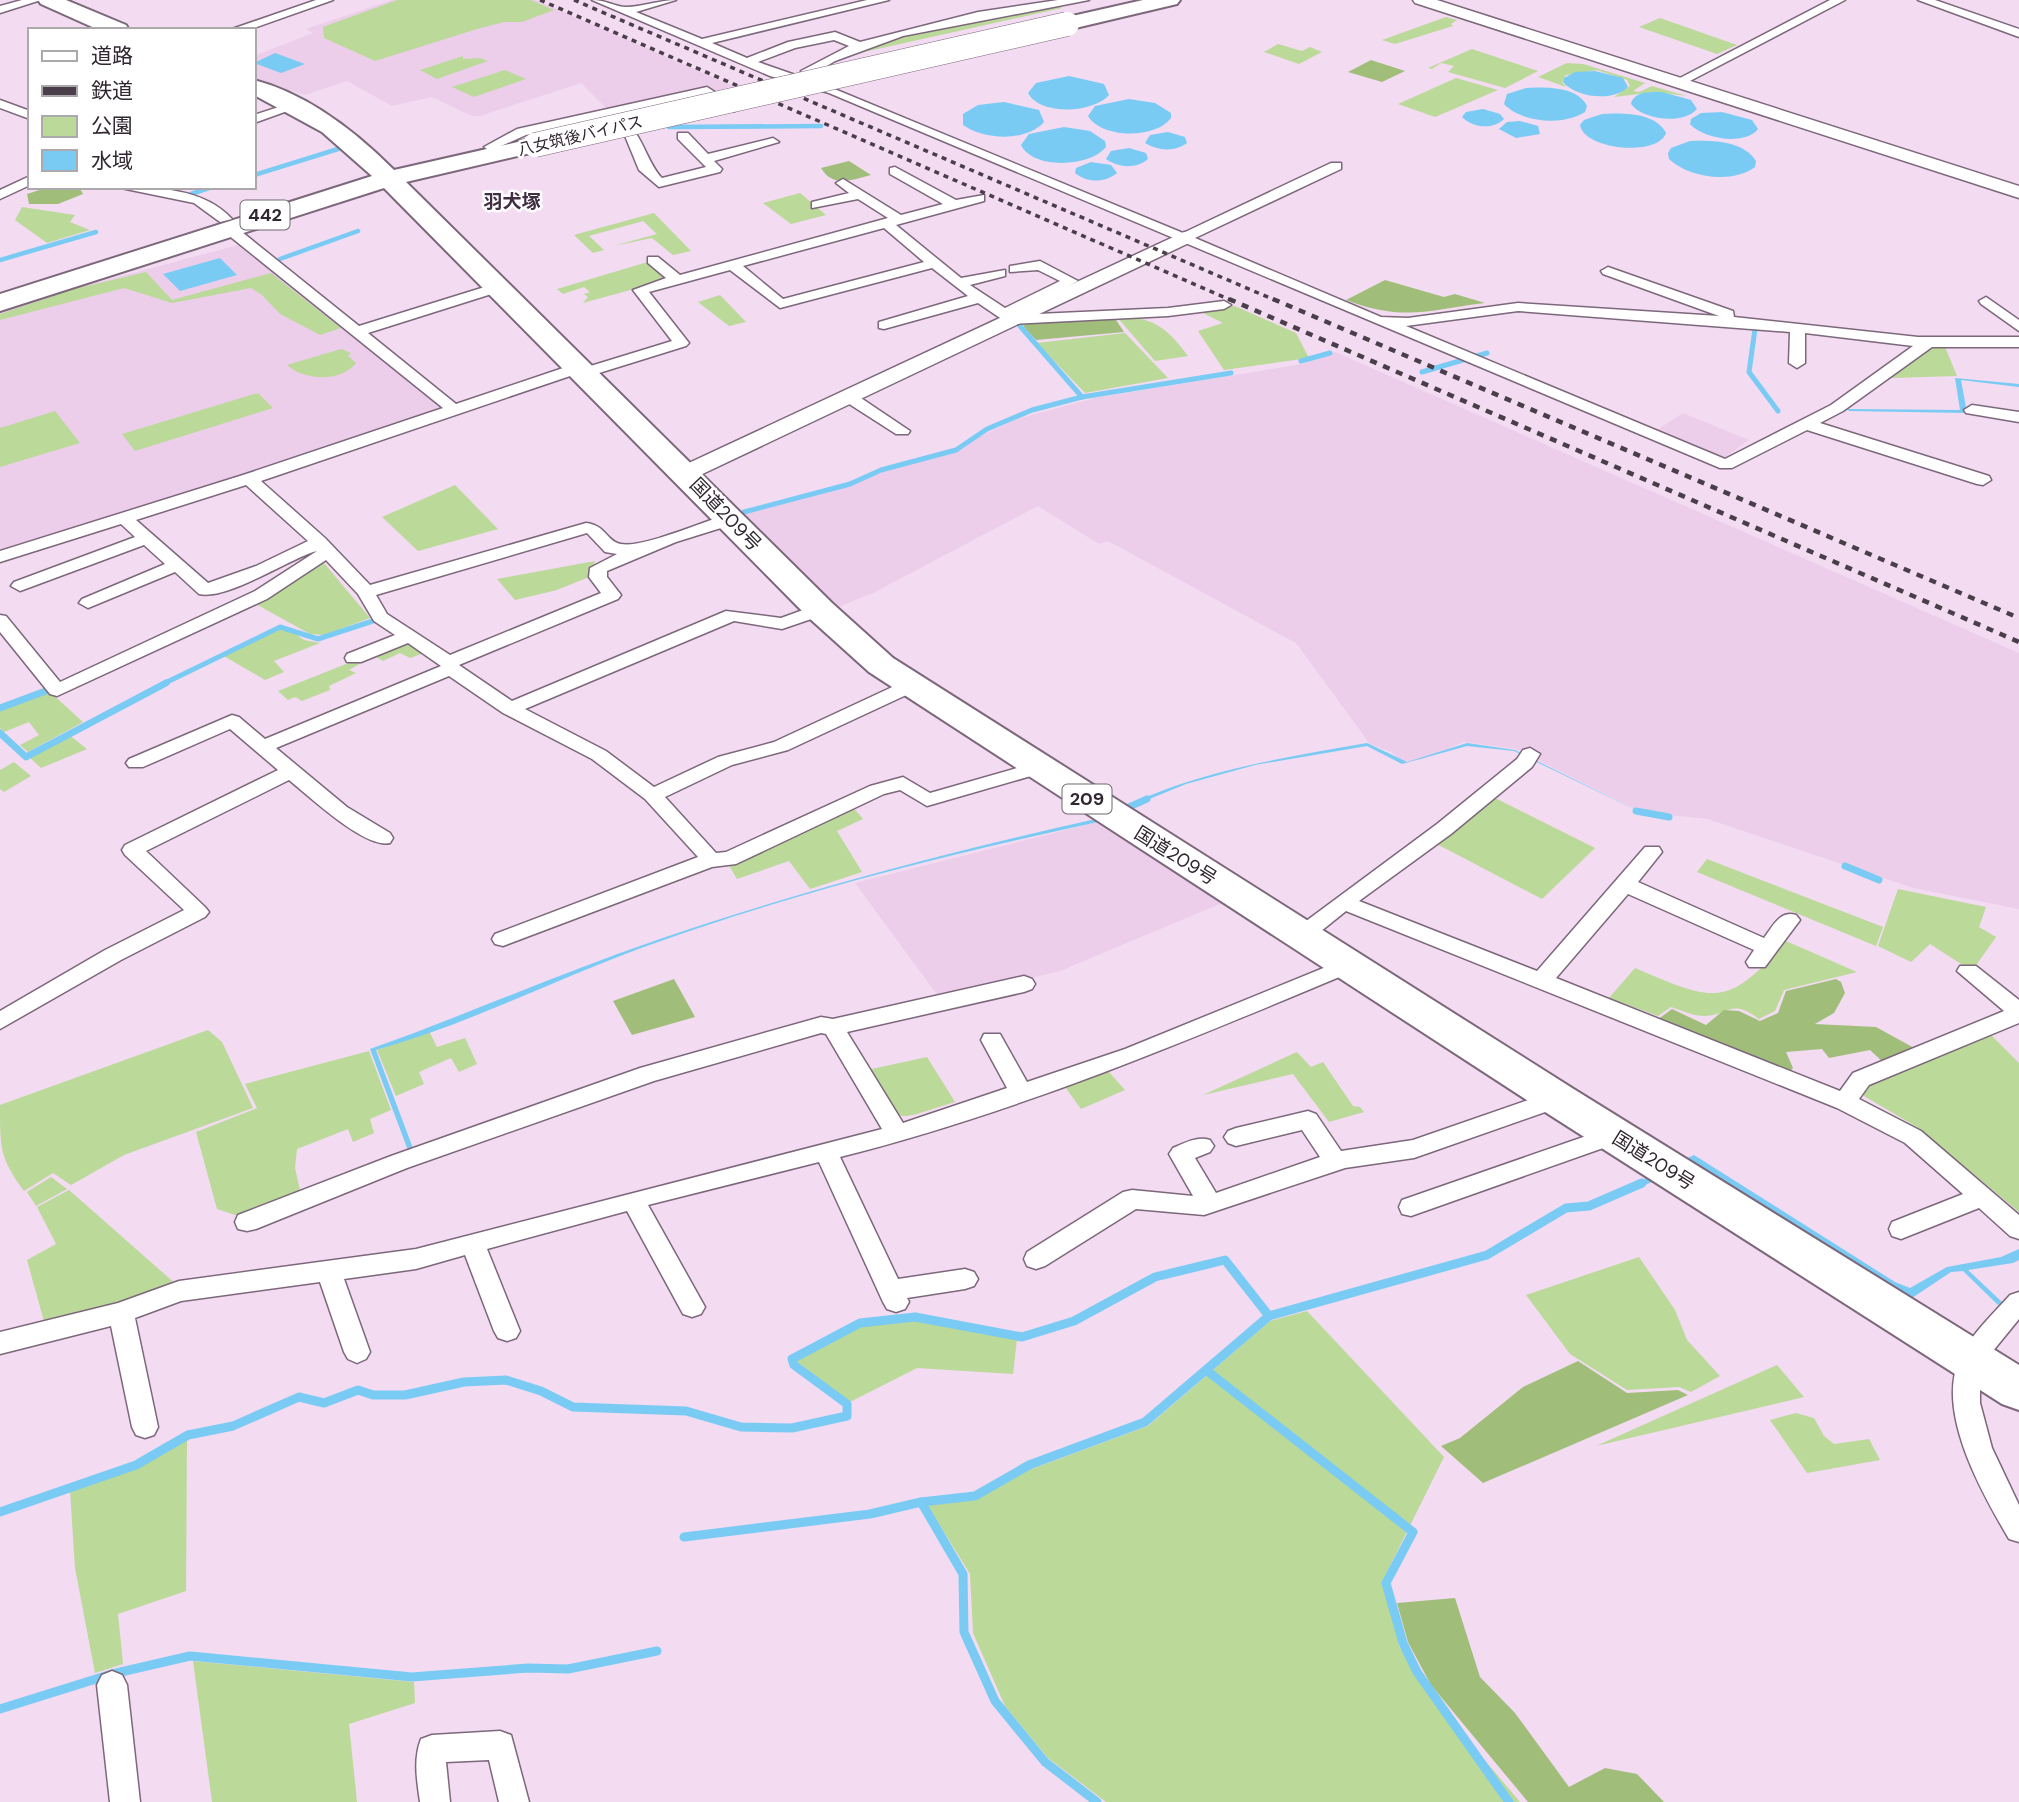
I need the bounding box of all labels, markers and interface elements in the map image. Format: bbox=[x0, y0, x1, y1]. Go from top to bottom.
legend bbox=[28, 28, 256, 189]
text: 道路 bbox=[91, 42, 133, 70]
text: 鉄道 bbox=[91, 77, 133, 105]
street label: 八女筑後バイパス bbox=[516, 111, 645, 160]
text: 公園 bbox=[91, 112, 133, 140]
text: 水域 bbox=[91, 147, 133, 175]
district label: 羽犬塚 bbox=[483, 189, 541, 214]
road number: 442 bbox=[240, 200, 290, 230]
street label: 国道209号 bbox=[684, 472, 767, 556]
road number: 209 bbox=[1062, 784, 1112, 814]
street label: 国道209号 bbox=[1130, 820, 1222, 891]
street label: 国道209号 bbox=[1608, 1125, 1700, 1196]

